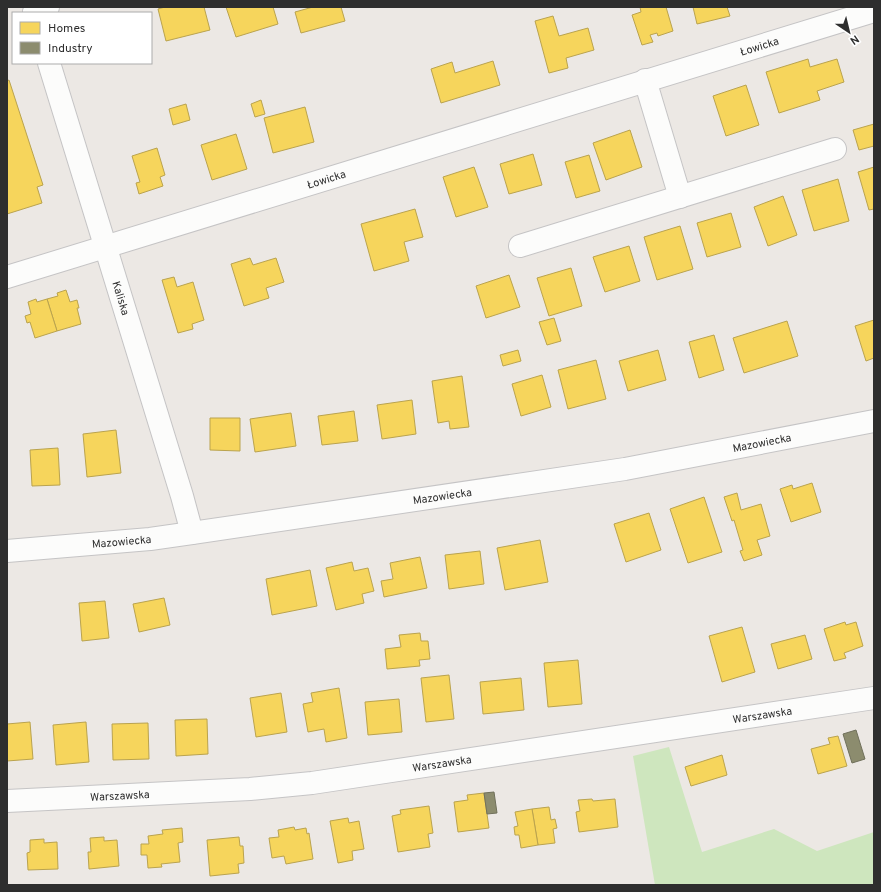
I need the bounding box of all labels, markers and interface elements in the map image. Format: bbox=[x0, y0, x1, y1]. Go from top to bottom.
legend bbox=[12, 12, 152, 64]
north arrow bbox=[829, 12, 869, 52]
text: Homes bbox=[48, 21, 85, 37]
text: N bbox=[847, 31, 861, 47]
street label: Łowicka bbox=[739, 35, 781, 60]
text: Industry bbox=[48, 41, 93, 57]
street label: Łowicka bbox=[306, 167, 348, 193]
street label: Kaliska bbox=[108, 280, 132, 317]
street label: Mazowiecka bbox=[732, 431, 793, 456]
street label: Mazowiecka bbox=[412, 486, 473, 508]
street label: Mazowiecka bbox=[91, 533, 152, 552]
street label: Warszawska bbox=[732, 704, 793, 727]
street label: Warszawska bbox=[412, 753, 473, 776]
street label: Warszawska bbox=[90, 788, 150, 805]

